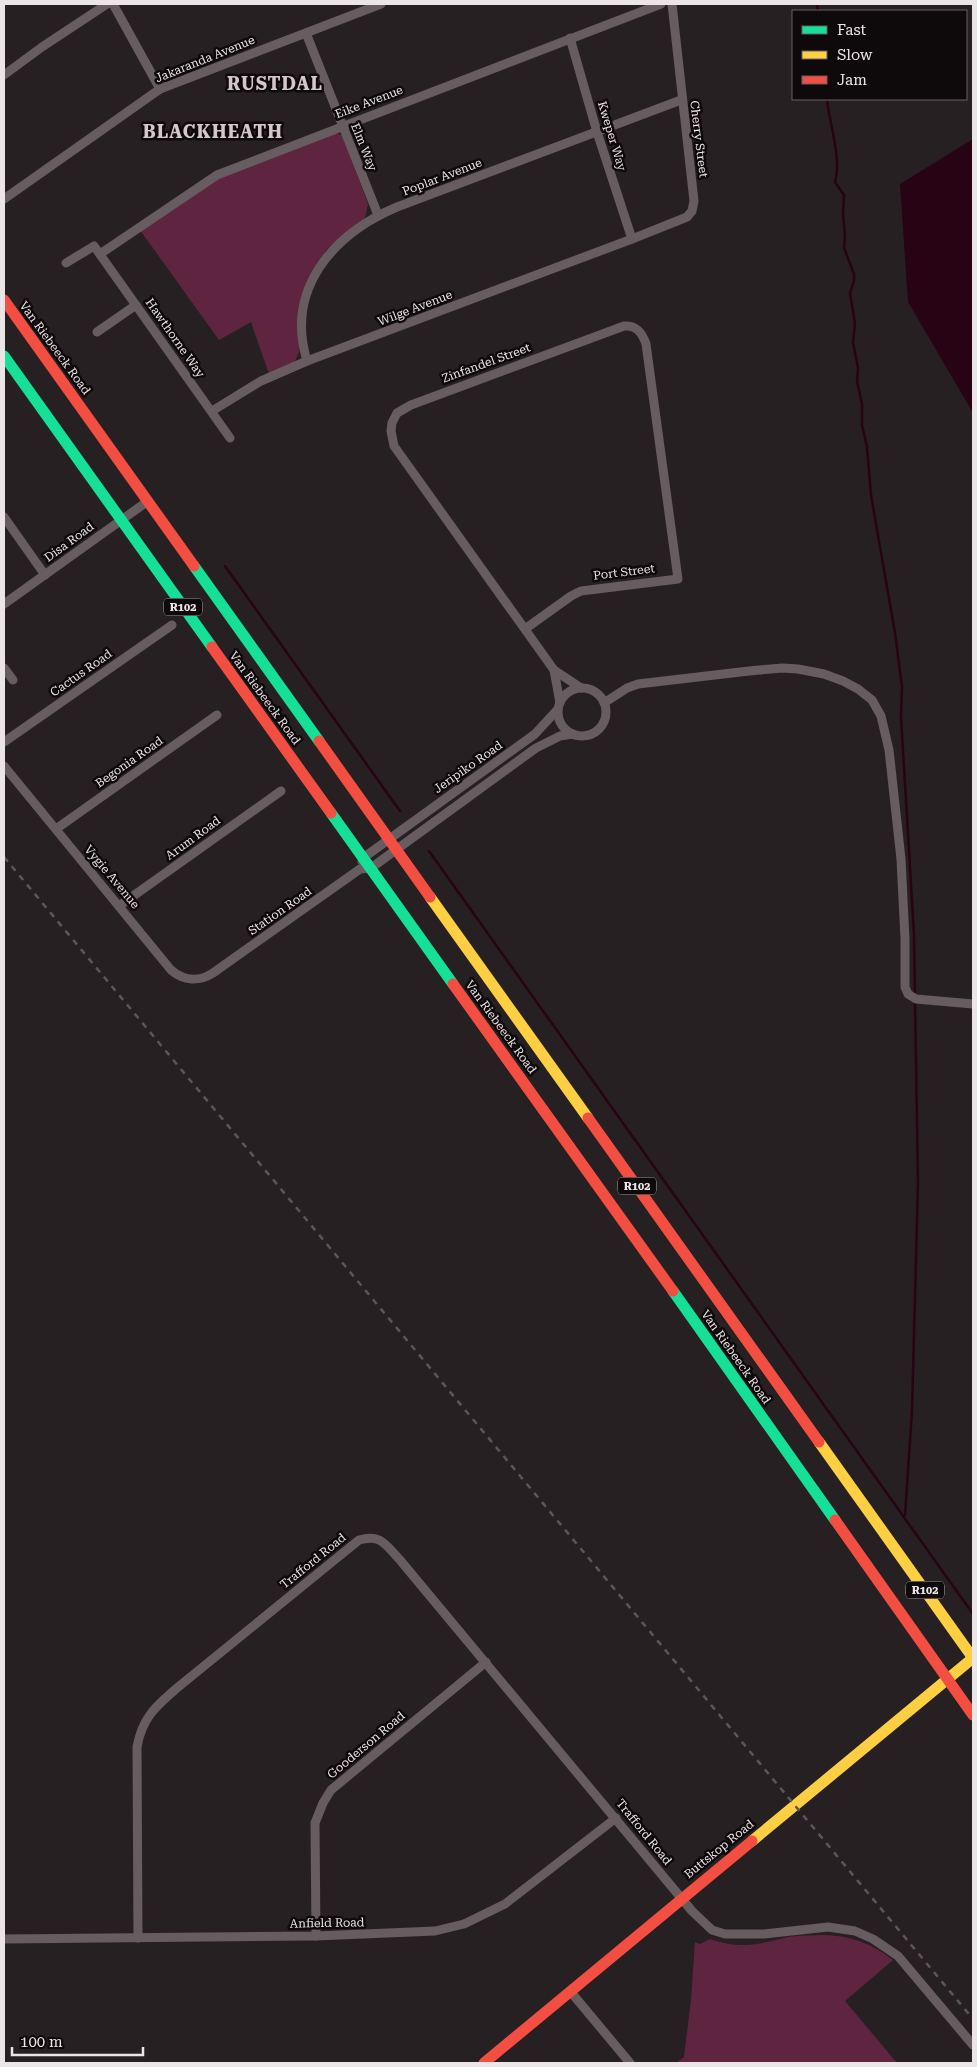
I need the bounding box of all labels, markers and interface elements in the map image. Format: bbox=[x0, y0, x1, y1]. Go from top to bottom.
legend bbox=[792, 10, 967, 100]
text: Fast bbox=[837, 21, 867, 39]
street label: Jakaranda Avenue bbox=[153, 33, 257, 85]
text: Slow bbox=[837, 46, 873, 64]
text: Jam bbox=[837, 71, 867, 89]
district label: RUSTDAL bbox=[227, 73, 323, 94]
street label: Eike Avenue bbox=[333, 83, 405, 121]
street label: Kweper Way bbox=[595, 100, 629, 173]
street label: Cherry Street bbox=[687, 100, 711, 179]
district label: BLACKHEATH bbox=[143, 121, 283, 142]
street label: Elm Way bbox=[348, 121, 380, 174]
street label: Poplar Avenue bbox=[400, 155, 484, 199]
street label: Wilge Avenue bbox=[376, 287, 455, 329]
street label: Hawthorne Way bbox=[143, 296, 208, 381]
street label: Van Riebeeck Road bbox=[17, 299, 94, 397]
street label: Zinfandel Street bbox=[440, 340, 533, 386]
street label: Disa Road bbox=[41, 519, 97, 565]
street label: Port Street bbox=[592, 561, 656, 583]
road number: R102 bbox=[164, 598, 202, 616]
street label: Cactus Road bbox=[48, 646, 115, 699]
street label: Van Riebeeck Road bbox=[227, 649, 304, 747]
street label: Begonia Road bbox=[93, 733, 166, 790]
street label: Jeripiko Road bbox=[431, 738, 505, 796]
street label: Arum Road bbox=[163, 813, 223, 863]
street label: Vygie Avenue bbox=[81, 843, 143, 912]
street label: Station Road bbox=[246, 884, 315, 938]
street label: Van Riebeeck Road bbox=[463, 978, 540, 1076]
road number: R102 bbox=[618, 1178, 656, 1194]
street label: Van Riebeeck Road bbox=[698, 1307, 774, 1407]
street label: Trafford Road bbox=[277, 1530, 349, 1592]
road number: R102 bbox=[906, 1582, 944, 1598]
street label: Gooderson Road bbox=[324, 1708, 408, 1781]
street label: Trafford Road bbox=[613, 1796, 675, 1868]
street label: Buttskop Road bbox=[682, 1817, 757, 1881]
street label: Anfield Road bbox=[290, 1915, 365, 1931]
scale bar bbox=[12, 2024, 144, 2056]
text: 100 m bbox=[20, 2033, 63, 2051]

